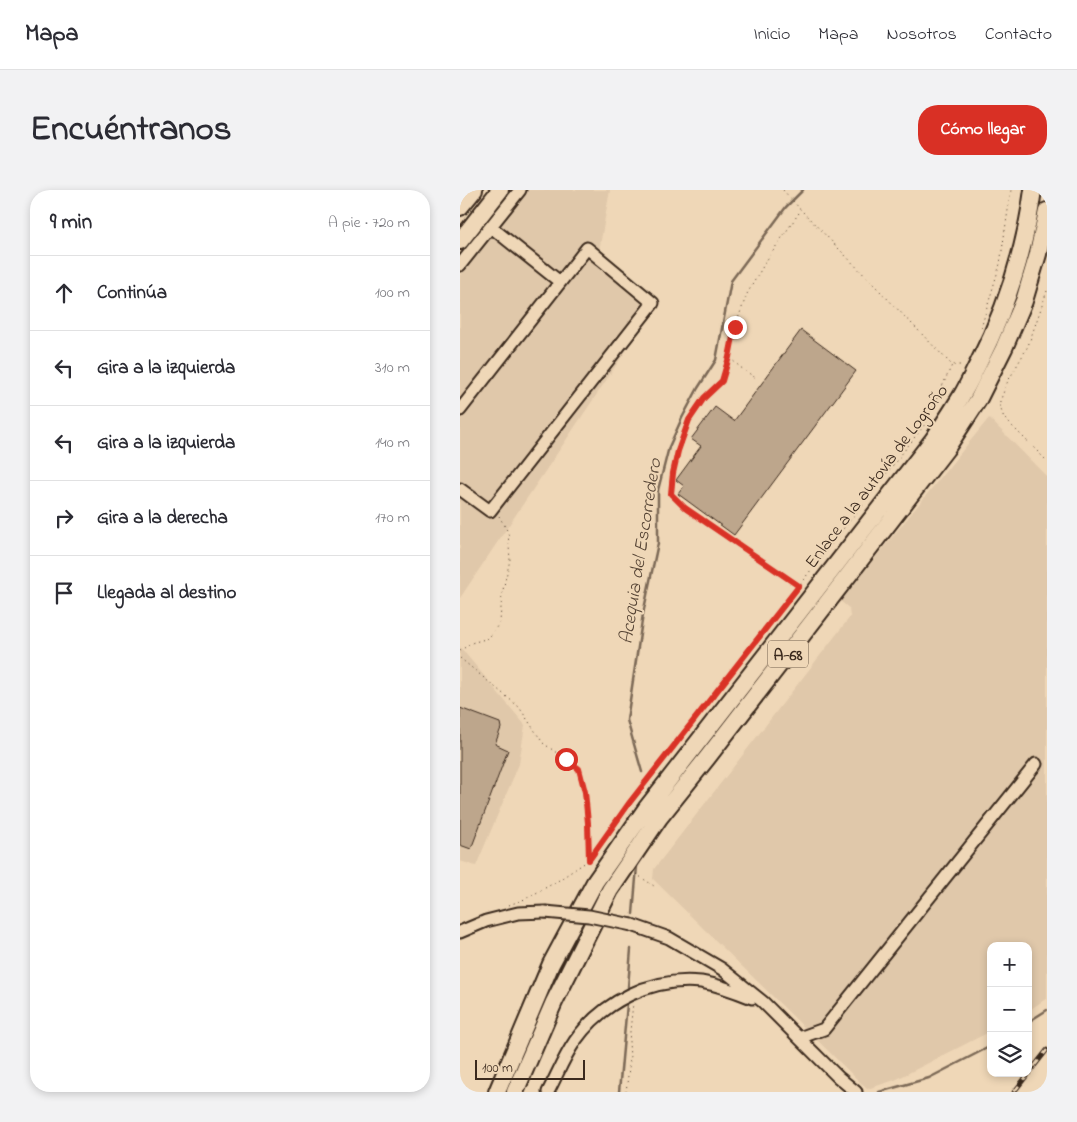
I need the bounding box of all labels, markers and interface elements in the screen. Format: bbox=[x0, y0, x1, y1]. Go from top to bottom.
text: Mapa bbox=[25, 17, 79, 52]
text: Inicio bbox=[753, 22, 790, 48]
text: Mapa bbox=[818, 22, 859, 48]
text: Nosotros bbox=[887, 22, 957, 48]
text: Contacto bbox=[985, 22, 1052, 48]
text: Encuéntranos bbox=[30, 105, 232, 156]
button: Cómo llegar bbox=[918, 105, 1047, 155]
text: 9 min bbox=[50, 208, 92, 238]
text: A pie · 720 m bbox=[328, 211, 410, 235]
icon: ahead bbox=[50, 279, 78, 307]
text: Continúa bbox=[97, 280, 167, 307]
text: 100 m bbox=[375, 281, 410, 305]
route end bbox=[724, 316, 747, 339]
icon: left bbox=[50, 354, 78, 382]
text: Gira a la izquierda bbox=[97, 355, 235, 382]
text: 310 m bbox=[375, 356, 410, 380]
street label: Enlace a la autovía de Logroño bbox=[800, 380, 956, 575]
icon: left bbox=[50, 429, 78, 457]
text: Gira a la izquierda bbox=[97, 430, 235, 457]
text: 140 m bbox=[375, 431, 410, 455]
water label: Acequia del Escorredero bbox=[613, 455, 670, 646]
icon: right bbox=[50, 504, 78, 532]
text: Gira a la derecha bbox=[97, 505, 228, 532]
text: 170 m bbox=[375, 506, 410, 530]
icon: arrive bbox=[50, 579, 78, 607]
text: Llegada al destino bbox=[97, 580, 236, 607]
road number: A-68 bbox=[768, 640, 808, 668]
route start bbox=[555, 748, 578, 771]
map controls bbox=[987, 942, 1032, 1077]
button: + bbox=[987, 942, 1032, 987]
button: − bbox=[987, 987, 1032, 1032]
button: layers bbox=[987, 1032, 1032, 1077]
scale bar bbox=[475, 1057, 585, 1080]
text: 100 m bbox=[482, 1058, 513, 1079]

